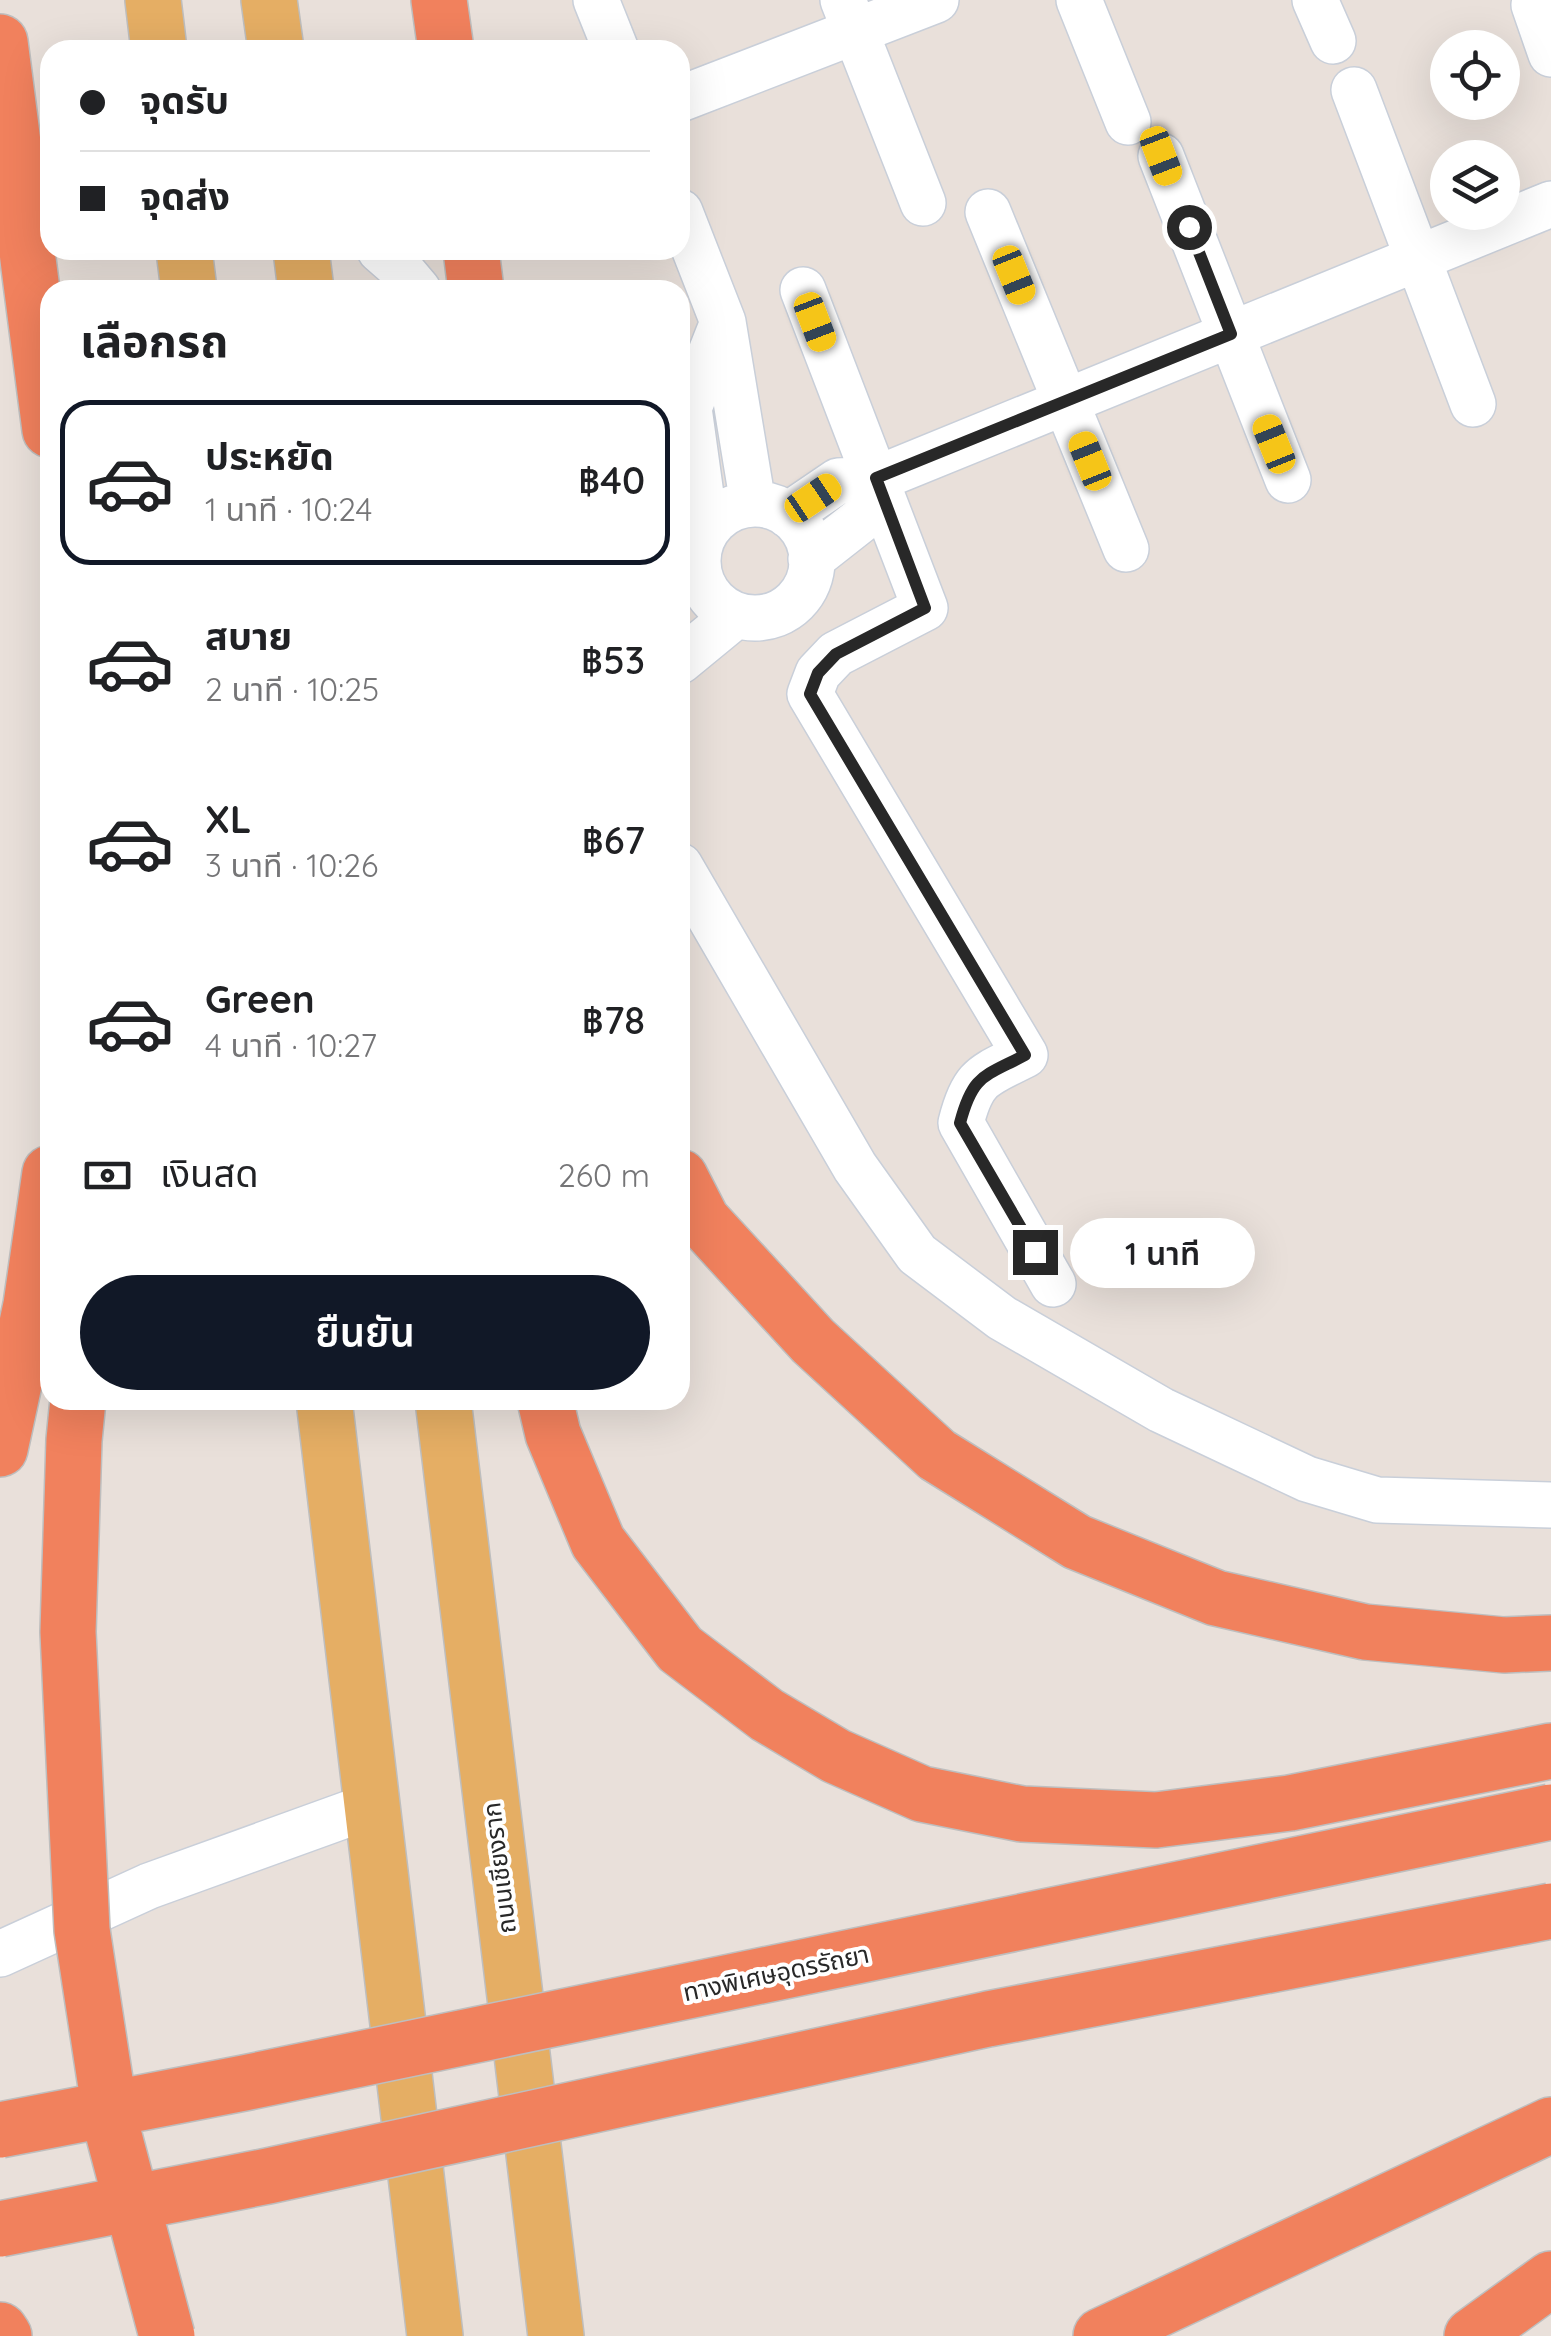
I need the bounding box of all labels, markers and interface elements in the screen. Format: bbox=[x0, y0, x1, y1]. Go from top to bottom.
map controls bbox=[1430, 30, 1520, 230]
button: locate bbox=[1430, 30, 1520, 120]
text: จุดรับ bbox=[140, 76, 229, 124]
car bbox=[1136, 123, 1186, 189]
button: layers bbox=[1430, 140, 1520, 230]
text: จุดส่ง bbox=[140, 172, 230, 220]
route start bbox=[1167, 205, 1212, 250]
car bbox=[989, 242, 1039, 308]
car bbox=[790, 289, 840, 355]
text: เลือกรถ bbox=[80, 312, 228, 368]
car bbox=[1249, 411, 1299, 477]
car bbox=[1065, 428, 1115, 494]
text: ประหยัด bbox=[205, 432, 334, 480]
icon: car bbox=[85, 438, 175, 528]
text: ฿40 bbox=[578, 456, 645, 504]
car bbox=[780, 469, 846, 527]
text: 1 นาที · 10:24 bbox=[205, 489, 372, 529]
text: สบาย bbox=[205, 612, 292, 660]
icon: car bbox=[85, 618, 175, 708]
text: ฿53 bbox=[581, 636, 645, 684]
text: 2 นาที · 10:25 bbox=[205, 669, 379, 709]
text: XL bbox=[205, 795, 251, 843]
icon: car bbox=[85, 798, 175, 888]
text: ฿67 bbox=[582, 816, 645, 864]
text: 3 นาที · 10:26 bbox=[205, 845, 378, 885]
text: Green bbox=[205, 975, 315, 1023]
icon: car bbox=[85, 978, 175, 1068]
text: ฿78 bbox=[582, 996, 645, 1044]
text: 4 นาที · 10:27 bbox=[205, 1025, 377, 1065]
icon: cash bbox=[80, 1148, 135, 1203]
text: เงินสด bbox=[160, 1149, 259, 1197]
text: 260 m bbox=[558, 1155, 650, 1195]
callout: 1 นาที bbox=[1070, 1217, 1255, 1287]
route end bbox=[1013, 1230, 1058, 1275]
text: 1 นาที bbox=[1125, 1233, 1200, 1273]
button: ยืนยัน bbox=[80, 1275, 650, 1390]
street label: ถนนเชียงราก bbox=[475, 1801, 522, 1936]
street label: ทางพิเศษอุดรรัถยา bbox=[680, 1938, 872, 2008]

